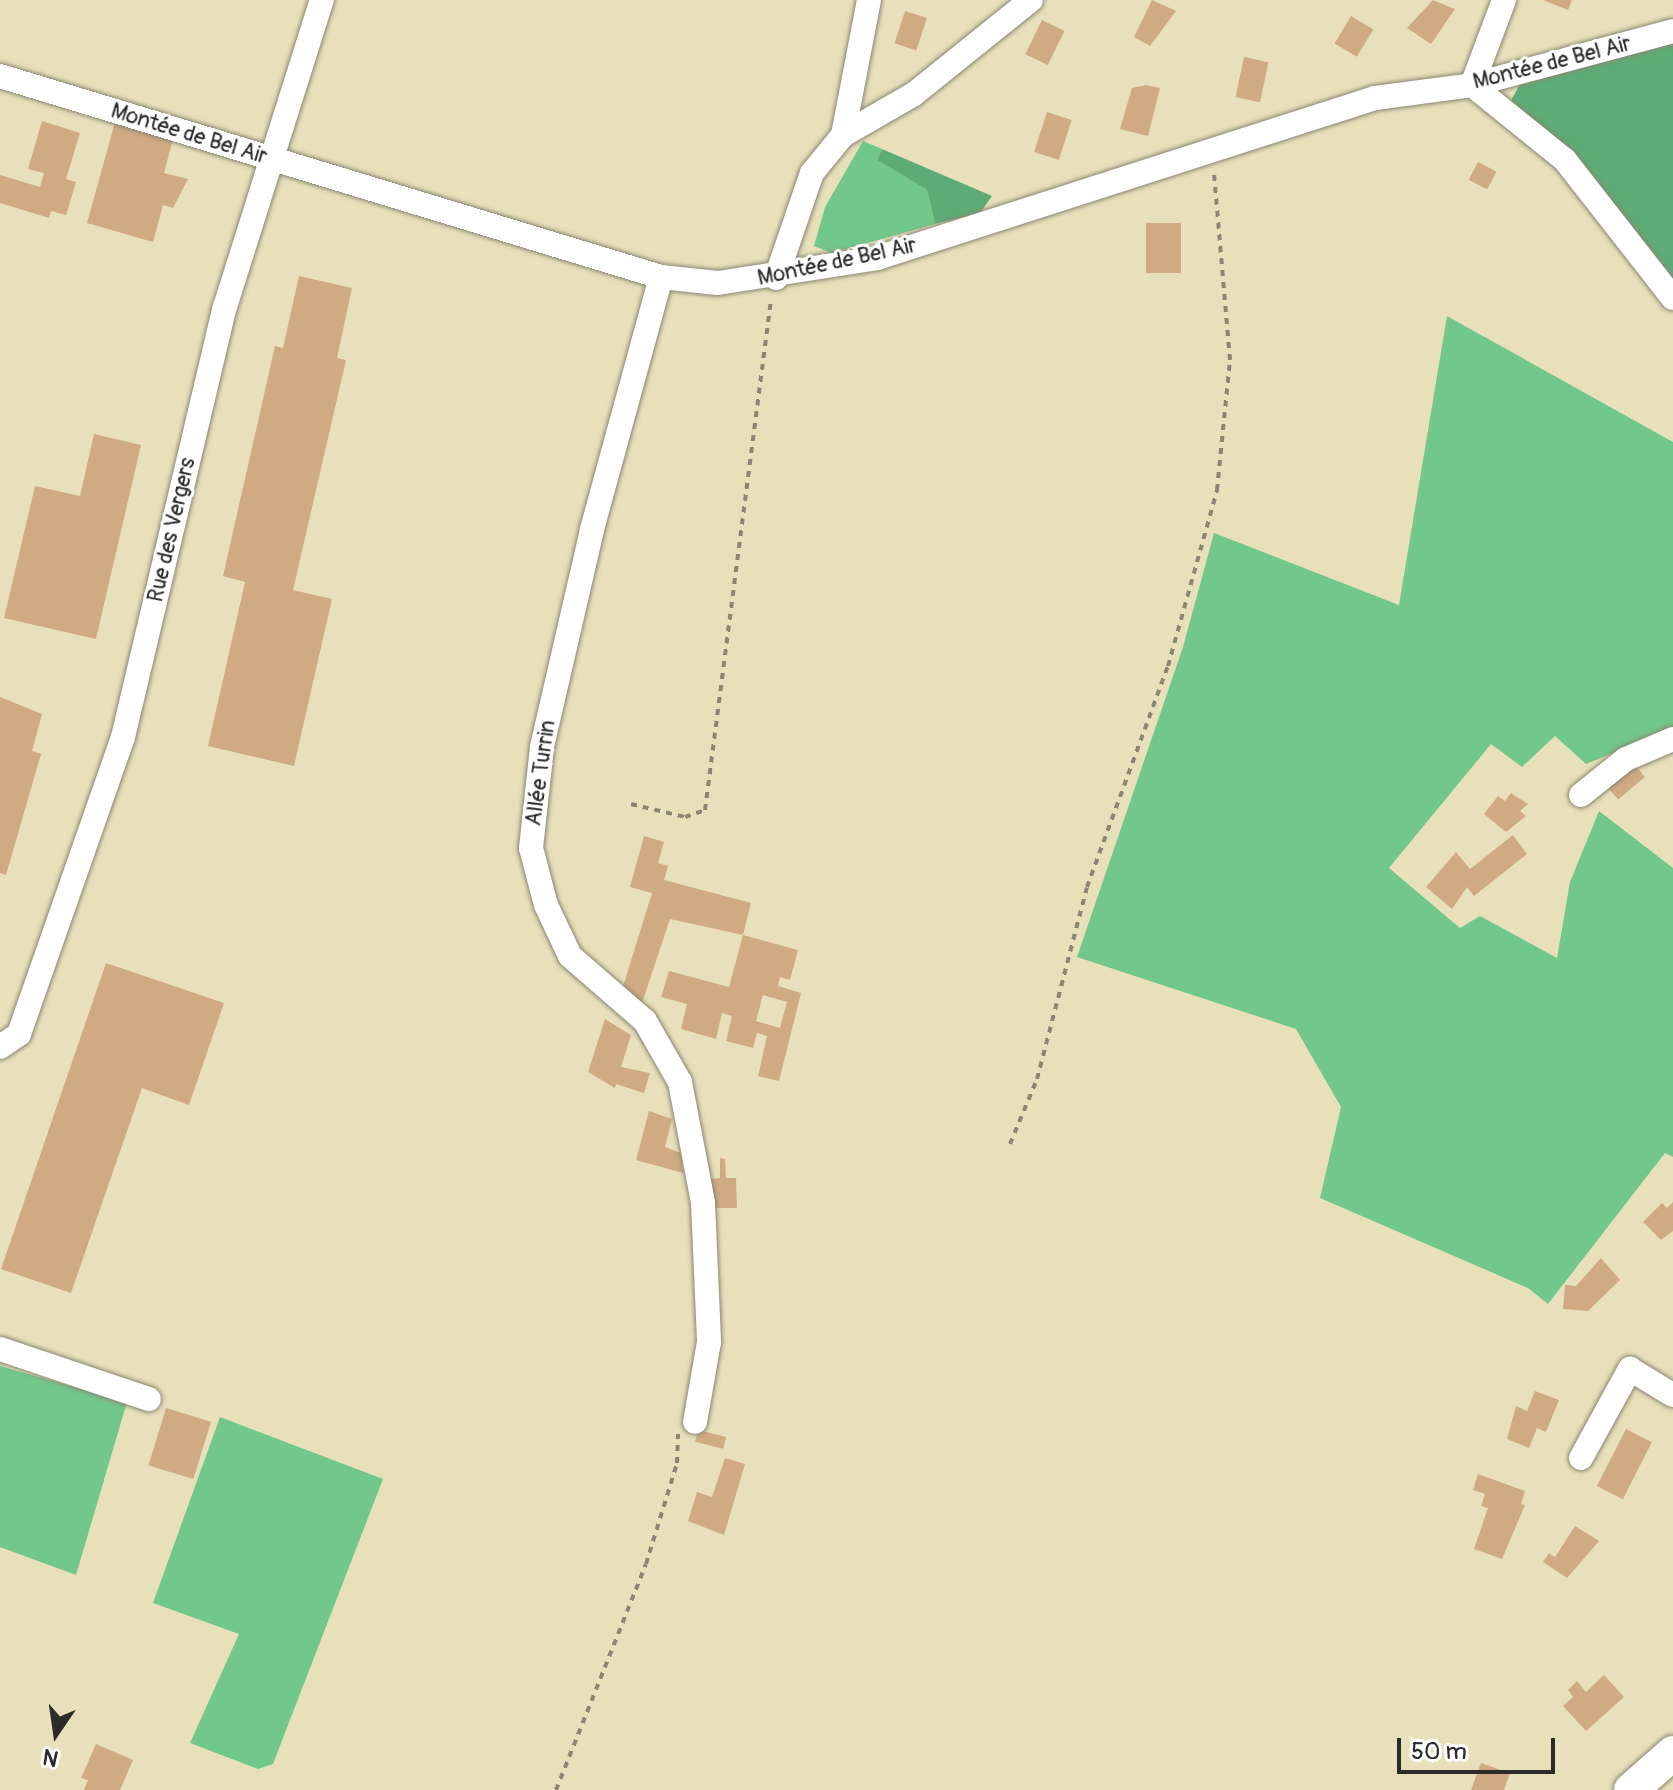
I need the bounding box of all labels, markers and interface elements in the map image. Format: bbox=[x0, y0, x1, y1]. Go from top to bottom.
street label: Montée de Bel Air bbox=[1470, 31, 1634, 95]
street label: Montée de Bel Air bbox=[108, 98, 270, 170]
street label: Montée de Bel Air bbox=[755, 232, 919, 292]
street label: Rue des Vergers bbox=[143, 455, 201, 605]
street label: Allée Turrin bbox=[521, 718, 561, 828]
north arrow bbox=[16, 1694, 96, 1774]
scale bar bbox=[1401, 1722, 1559, 1772]
text: 50 m bbox=[1411, 1737, 1467, 1766]
text: N bbox=[40, 1742, 61, 1773]

